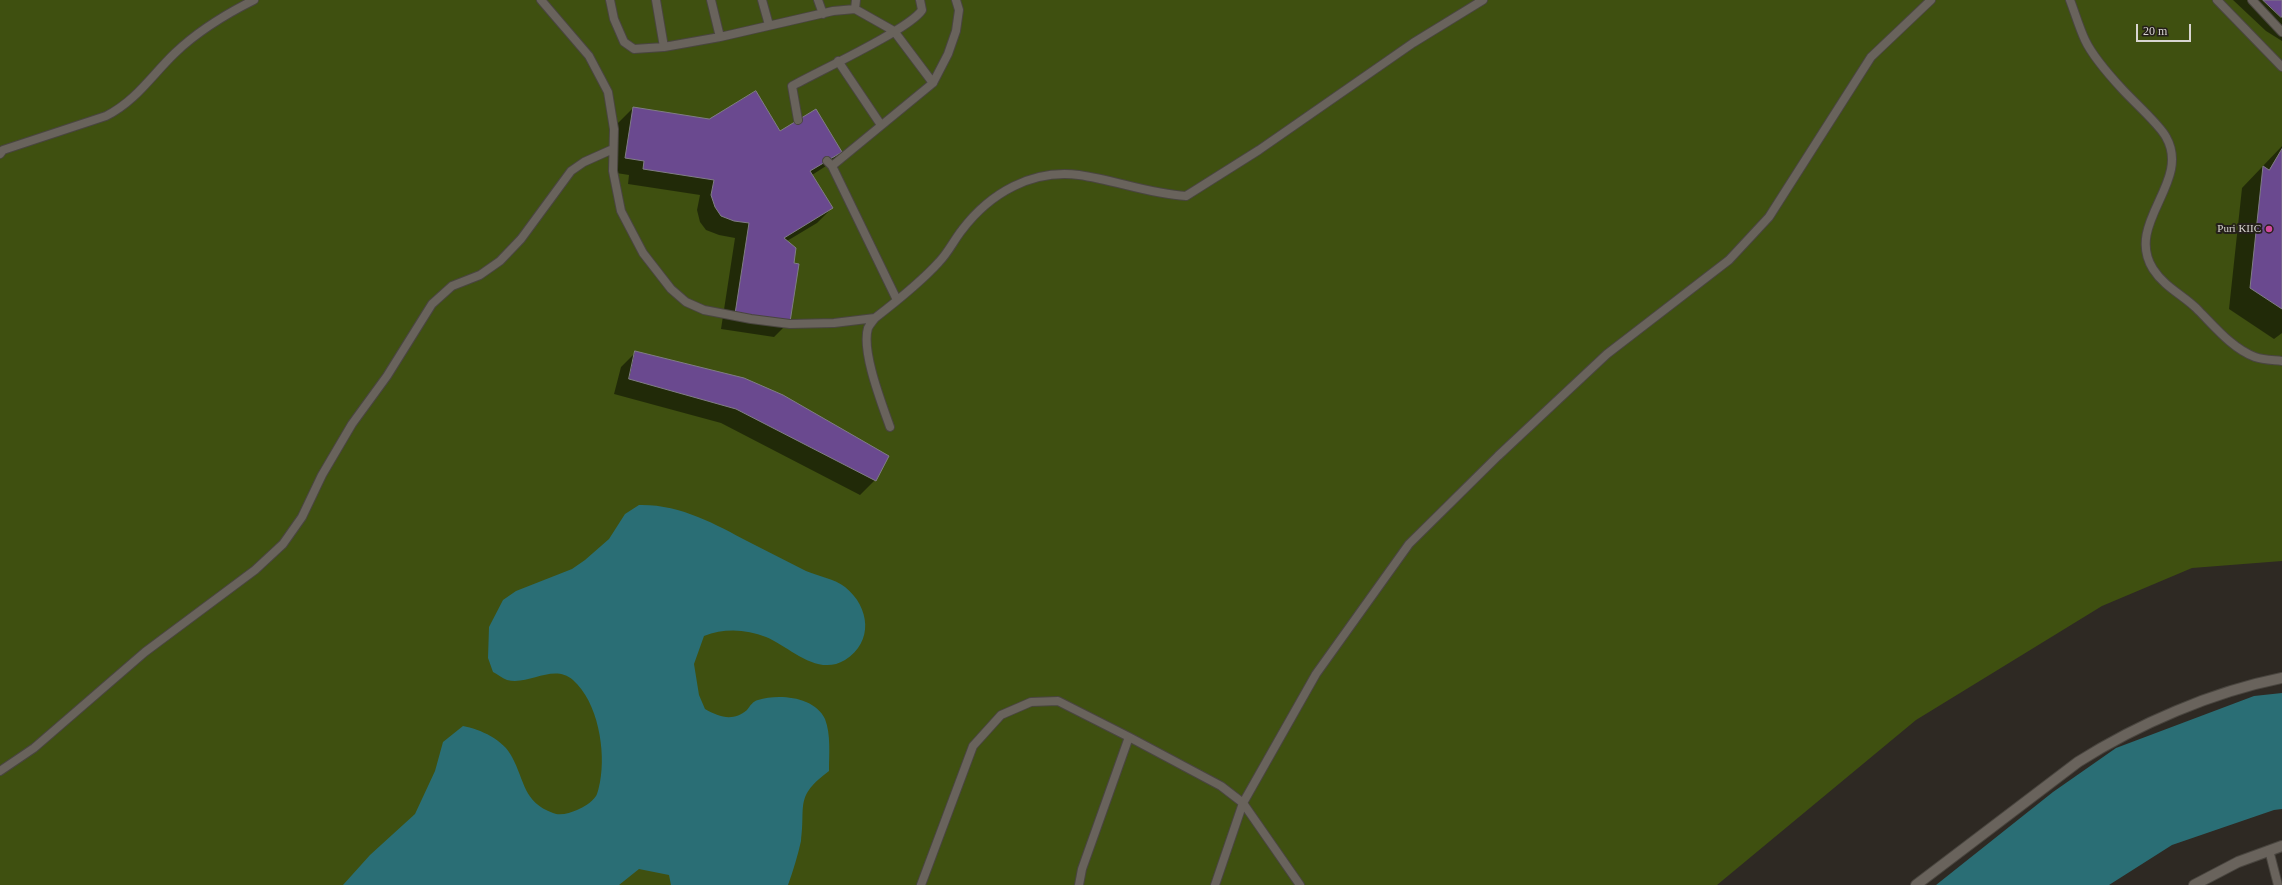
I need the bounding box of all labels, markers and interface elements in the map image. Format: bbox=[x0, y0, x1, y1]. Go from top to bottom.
scale bar bbox=[2138, 16, 2193, 42]
text: 20 m bbox=[2143, 24, 2167, 38]
place label: Puri KIIC bbox=[2217, 222, 2261, 236]
marker: Puri KIIC bbox=[2264, 224, 2274, 234]

